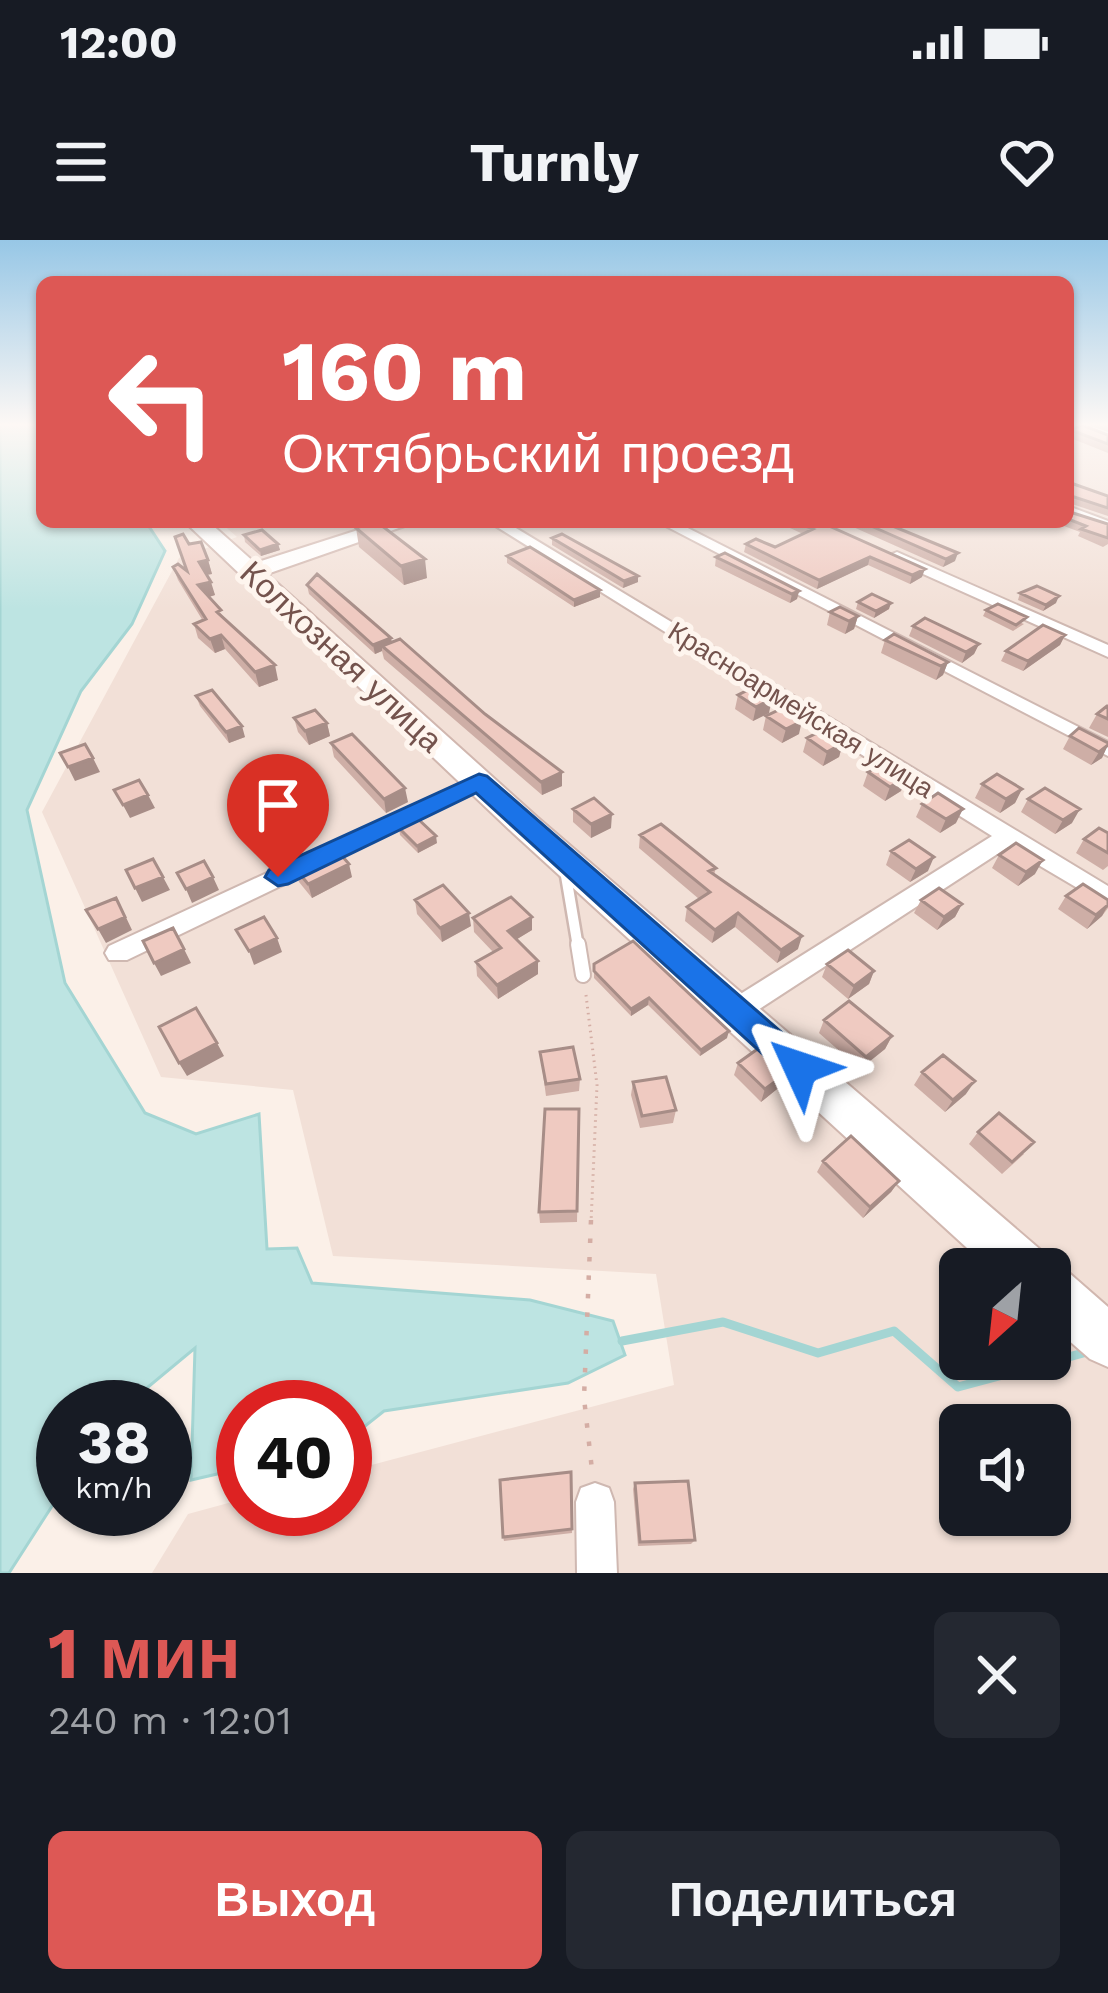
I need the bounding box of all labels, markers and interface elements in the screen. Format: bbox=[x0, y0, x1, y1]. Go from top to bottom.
text: 12:00 bbox=[60, 16, 178, 69]
icon: menu bbox=[48, 129, 114, 195]
icon: heart bbox=[994, 129, 1060, 195]
text: Turnly bbox=[469, 131, 639, 194]
text: 160 m bbox=[282, 322, 527, 420]
icon: left bbox=[84, 324, 240, 480]
text: Октябрьский проезд bbox=[282, 422, 794, 485]
street label: Колхозная улица bbox=[233, 553, 451, 760]
street label: Красноармейская улица bbox=[662, 615, 940, 805]
pin bbox=[227, 754, 329, 877]
icon: arrive bbox=[245, 772, 311, 838]
position arrow bbox=[737, 1005, 863, 1131]
north arrow bbox=[939, 1248, 1071, 1380]
map controls bbox=[939, 1248, 1071, 1536]
speed limit sign: 40 bbox=[216, 1380, 372, 1536]
button: sound bbox=[939, 1404, 1071, 1536]
text: 38 bbox=[77, 1407, 151, 1478]
text: km/h bbox=[75, 1470, 153, 1505]
text: 1 мин bbox=[48, 1611, 241, 1695]
button: close bbox=[934, 1612, 1060, 1738]
text: 240 m · 12:01 bbox=[48, 1698, 292, 1743]
button: Выход bbox=[48, 1831, 542, 1969]
button: Поделиться bbox=[566, 1831, 1060, 1969]

